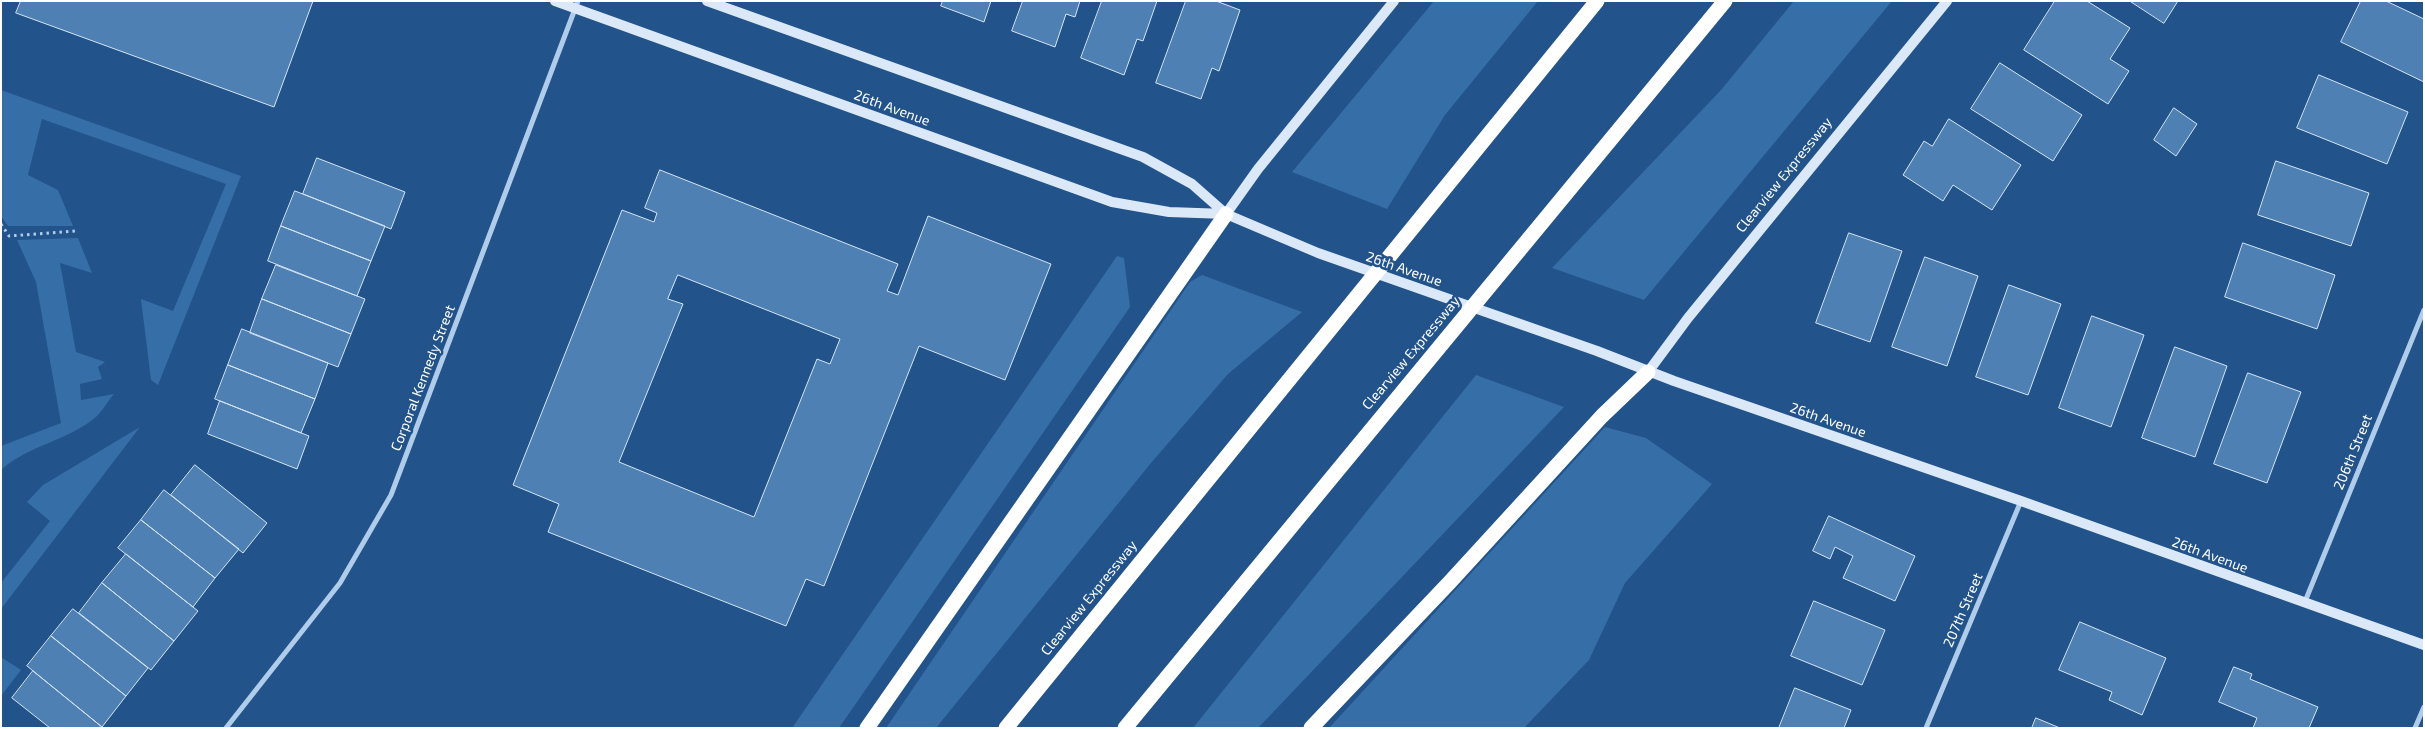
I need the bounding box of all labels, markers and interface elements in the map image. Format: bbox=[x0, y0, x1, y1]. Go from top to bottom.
street label: 26th Avenue bbox=[852, 87, 932, 129]
street label: Clearview Expressway bbox=[1732, 114, 1836, 236]
street label: 26th Avenue bbox=[1364, 248, 1444, 290]
street label: Clearview Expressway bbox=[1359, 293, 1463, 413]
street label: Corporal Kennedy Street bbox=[387, 303, 459, 453]
street label: 26th Avenue bbox=[1788, 399, 1868, 441]
street label: 206th Street bbox=[2330, 412, 2376, 492]
street label: 26th Avenue bbox=[2170, 534, 2250, 576]
street label: Clearview Expressway bbox=[1037, 537, 1141, 659]
street label: 207th Street bbox=[1940, 570, 1986, 650]

